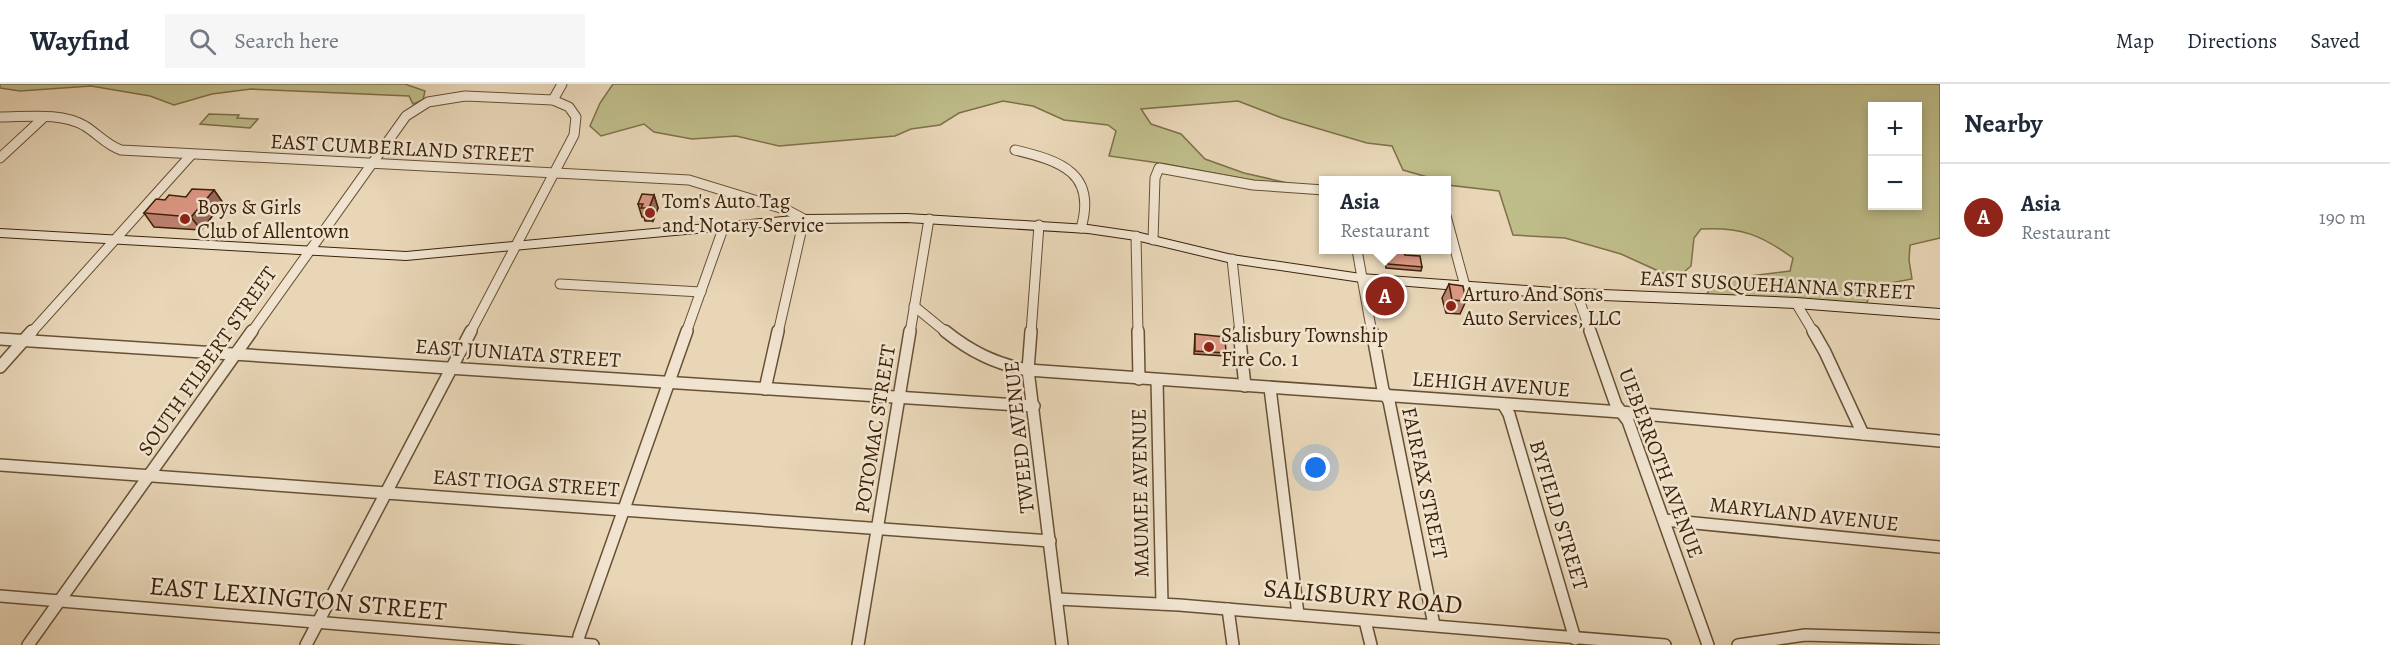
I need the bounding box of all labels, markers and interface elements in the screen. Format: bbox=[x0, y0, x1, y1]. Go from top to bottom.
search box bbox=[165, 14, 585, 68]
text: Wayfind bbox=[30, 22, 129, 60]
icon: search bbox=[186, 25, 219, 58]
text: Search here bbox=[234, 26, 339, 56]
text: Map bbox=[2116, 27, 2154, 55]
text: Directions bbox=[2187, 27, 2277, 55]
text: Saved bbox=[2310, 27, 2360, 55]
map controls bbox=[1868, 102, 1922, 210]
button: + bbox=[1868, 102, 1922, 156]
text: Nearby bbox=[1964, 106, 2043, 141]
street label: EAST CUMBERLAND STREET bbox=[270, 127, 535, 169]
button: − bbox=[1868, 156, 1922, 210]
popup bbox=[1319, 176, 1451, 254]
place label: Tom's Auto Tag and Notary Service bbox=[662, 187, 824, 239]
text: Asia bbox=[1340, 187, 1380, 217]
text: Asia bbox=[2021, 189, 2061, 219]
place label: Boys & Girls Club of Allentown bbox=[197, 193, 349, 245]
text: A bbox=[1977, 204, 1990, 231]
text: 190 m bbox=[2319, 204, 2366, 231]
marker: Tom's Auto Tag and Notary Service bbox=[643, 206, 657, 220]
marker: Boys & Girls Club of Allentown bbox=[178, 212, 192, 226]
text: Restaurant bbox=[1340, 217, 1430, 244]
text: Restaurant bbox=[2021, 219, 2111, 246]
street label: SOUTH FILBERT STREET bbox=[131, 260, 283, 461]
street label: EAST SUSQUEHANNA STREET bbox=[1639, 264, 1916, 306]
pin: A bbox=[1366, 274, 1404, 318]
place label: Arturo And Sons Auto Services, LLC bbox=[1462, 280, 1621, 332]
marker: Arturo And Sons Auto Services, LLC bbox=[1444, 299, 1458, 313]
place label: Salisbury Township Fire Co. 1 bbox=[1221, 321, 1388, 373]
street label: EAST JUNIATA STREET bbox=[414, 332, 622, 374]
marker: Salisbury Township Fire Co. 1 bbox=[1202, 340, 1216, 354]
street label: POTOMAC STREET bbox=[848, 342, 902, 515]
street label: TWEED AVENUE bbox=[997, 359, 1041, 515]
street label: UEBERROTH AVENUE bbox=[1612, 364, 1710, 562]
street label: LEHIGH AVENUE bbox=[1411, 365, 1571, 403]
street label: FAIRFAX STREET bbox=[1395, 404, 1455, 562]
street label: MAUMEE AVENUE bbox=[1125, 408, 1155, 578]
street label: BYFIELD STREET bbox=[1523, 437, 1595, 594]
your location bbox=[1301, 453, 1330, 482]
street label: EAST TIOGA STREET bbox=[432, 463, 621, 504]
street label: MARYLAND AVENUE bbox=[1708, 490, 1900, 538]
street label: EAST LEXINGTON STREET bbox=[148, 568, 448, 629]
street label: SALISBURY ROAD bbox=[1262, 570, 1464, 623]

